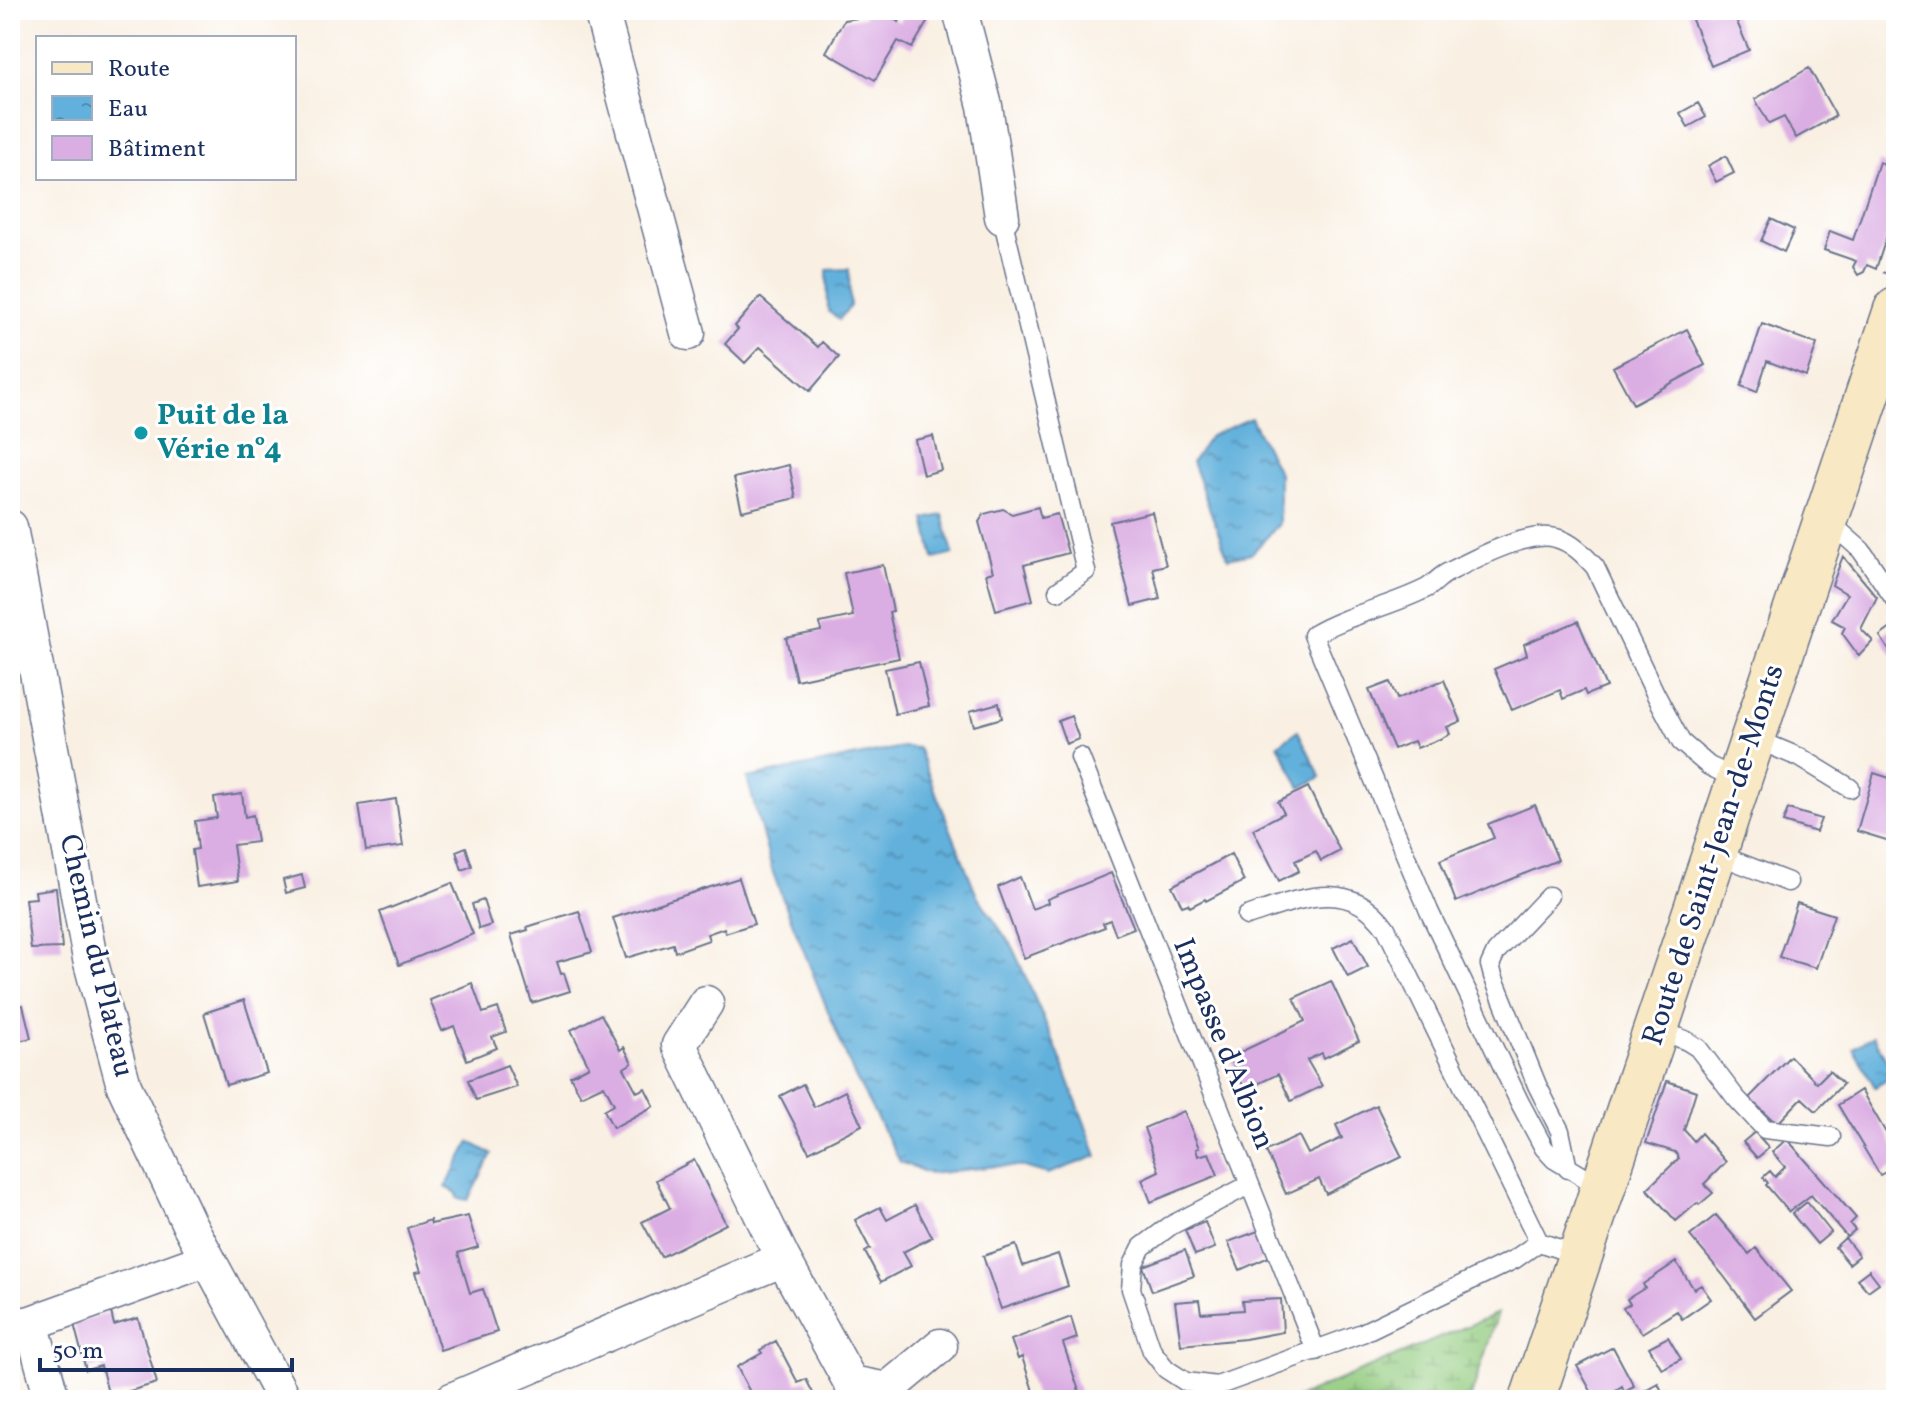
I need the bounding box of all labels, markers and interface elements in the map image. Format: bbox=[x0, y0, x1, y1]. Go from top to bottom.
legend bbox=[36, 36, 296, 180]
text: Route bbox=[108, 53, 170, 87]
text: Eau bbox=[108, 93, 148, 127]
text: Bâtiment bbox=[108, 133, 206, 167]
place label: Puit de la Vérie n°4 bbox=[157, 395, 289, 471]
marker: Puit de la Vérie n°4 bbox=[132, 424, 150, 442]
street label: Route de Saint-Jean-de-Monts bbox=[1632, 659, 1796, 1051]
street label: Chemin du Plateau bbox=[48, 830, 144, 1082]
street label: Impasse d'Albion bbox=[1161, 932, 1285, 1156]
scale bar bbox=[40, 1322, 292, 1372]
text: 50 m bbox=[52, 1335, 104, 1369]

